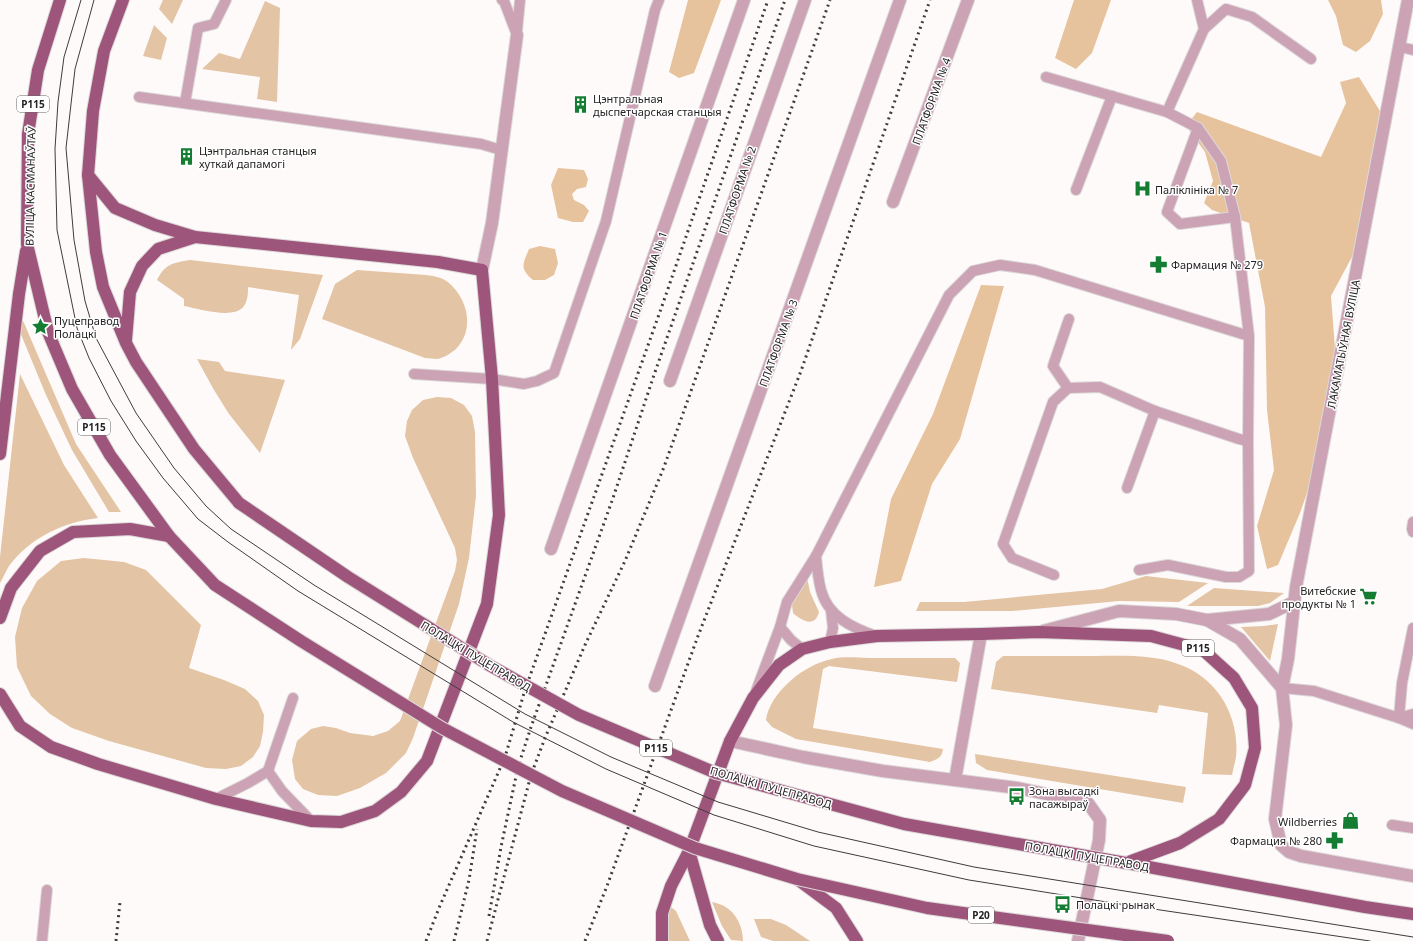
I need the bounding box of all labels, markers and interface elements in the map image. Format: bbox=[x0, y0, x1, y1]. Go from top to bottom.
street label: ПЛАТФОРМА № 4 bbox=[908, 55, 954, 147]
place label: Цэнтральная дыспетчарская станцыя bbox=[593, 91, 722, 119]
building icon: Цэнтральная дыспетчарская станцыя bbox=[570, 94, 590, 114]
road number: Р115 bbox=[17, 96, 49, 112]
street label: ВУЛІЦА КАСМАНАЎТАЎ bbox=[21, 126, 39, 246]
place label: Цэнтральная станцыя хуткай дапамогі bbox=[199, 143, 317, 171]
street label: ПЛАТФОРМА № 2 bbox=[715, 144, 759, 236]
building icon: Цэнтральная станцыя хуткай дапамогі bbox=[176, 146, 196, 166]
hospital icon: Паліклініка № 7 bbox=[1132, 179, 1152, 199]
place label: Паліклініка № 7 bbox=[1155, 182, 1238, 197]
street label: ПЛАТФОРМА № 1 bbox=[626, 229, 670, 321]
pharmacy icon: Фармация № 279 bbox=[1148, 254, 1168, 274]
place label: Фармация № 279 bbox=[1171, 257, 1263, 272]
street label: ЛАКАМАТЫЎНАЯ ВУЛІЦА bbox=[1323, 277, 1363, 410]
street label: ПЛАТФОРМА № 3 bbox=[755, 297, 801, 389]
place label: Пуцеправод Полацкі bbox=[54, 313, 120, 341]
place icon: Пуцеправод Полацкі bbox=[31, 316, 51, 336]
road number: Р115 bbox=[78, 419, 110, 435]
place label: Витебские продукты № 1 bbox=[1281, 583, 1356, 611]
supermarket icon: Витебские продукты № 1 bbox=[1359, 586, 1379, 606]
street label: ПОЛАЦКІ ПУЦЕПРАВОД bbox=[418, 617, 534, 695]
road number: Р115 bbox=[1182, 640, 1214, 656]
road number: Р115 bbox=[640, 740, 672, 756]
street label: ПОЛАЦКІ ПУЦЕПРАВОД bbox=[709, 762, 833, 812]
place label: Зона высадкі пасажыраў bbox=[1029, 783, 1099, 811]
bus stop icon: Зона высадкі пасажыраў bbox=[1006, 786, 1026, 806]
shop icon: Wildberries bbox=[1340, 811, 1360, 831]
place label: Wildberries bbox=[1278, 814, 1337, 829]
pharmacy icon: Фармация № 280 bbox=[1325, 830, 1345, 850]
place label: Фармация № 280 bbox=[1230, 833, 1322, 848]
street label: ПОЛАЦКІ ПУЦЕПРАВОД bbox=[1024, 838, 1150, 874]
bus stop icon: Полацкі рынак bbox=[1053, 894, 1073, 914]
place label: Полацкі рынак bbox=[1076, 897, 1155, 912]
road number: Р20 bbox=[968, 907, 994, 923]

